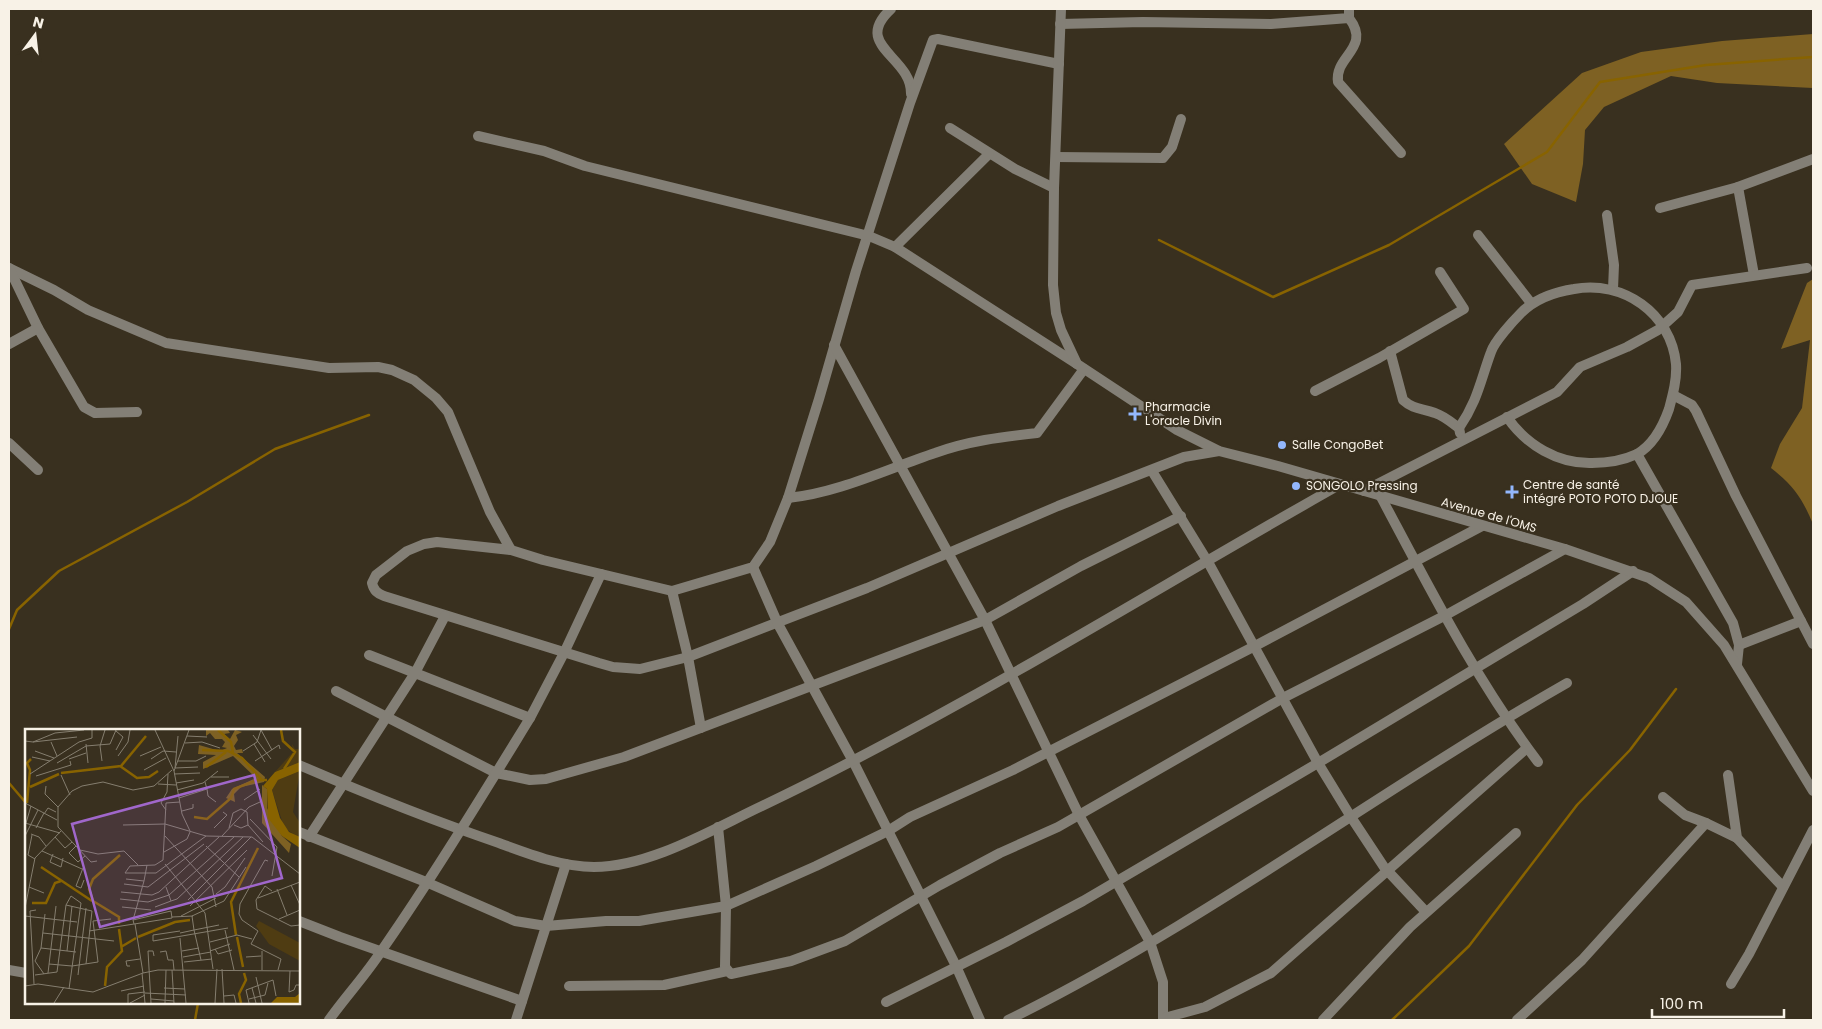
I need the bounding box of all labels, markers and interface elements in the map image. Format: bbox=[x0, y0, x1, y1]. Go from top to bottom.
north arrow bbox=[10, 10, 60, 60]
text: N bbox=[31, 11, 46, 33]
place label: Pharmacie L'oracle Divin bbox=[1145, 398, 1222, 429]
marker: Pharmacie L'oracle Divin bbox=[1129, 408, 1141, 420]
place label: Salle CongoBet bbox=[1292, 436, 1383, 453]
marker: Salle CongoBet bbox=[1276, 439, 1288, 451]
place label: Centre de santé intégré POTO POTO DJOUE bbox=[1523, 476, 1678, 507]
place label: SONGOLO Pressing bbox=[1306, 477, 1418, 494]
marker: SONGOLO Pressing bbox=[1290, 480, 1302, 492]
marker: Centre de santé intégré POTO POTO DJOUE bbox=[1505, 485, 1519, 499]
street label: Avenue de l'OMS bbox=[1439, 493, 1539, 536]
inset map bbox=[25, 729, 300, 1004]
scale bar bbox=[1652, 986, 1784, 1018]
text: 100 m bbox=[1660, 993, 1703, 1014]

